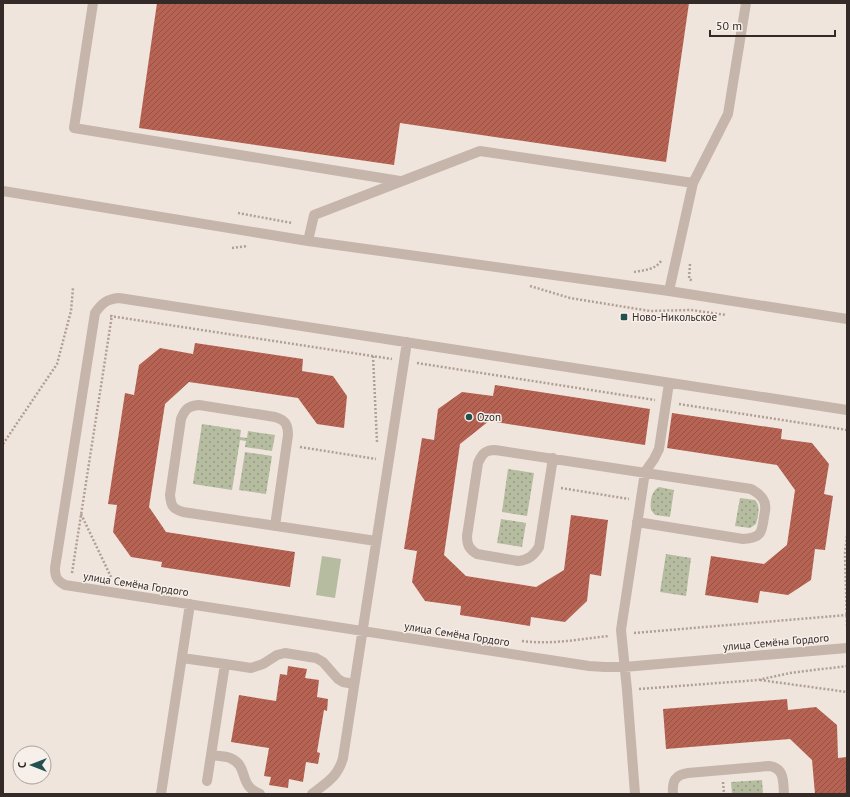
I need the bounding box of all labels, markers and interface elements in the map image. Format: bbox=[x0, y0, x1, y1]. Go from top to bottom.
scale bar bbox=[710, 12, 835, 38]
text: 50 m bbox=[716, 18, 742, 33]
place label: Ново-Никольское bbox=[632, 310, 718, 324]
marker: Ново-Никольское bbox=[619, 312, 629, 322]
place label: Ozon bbox=[477, 410, 501, 424]
marker: Ozon bbox=[464, 412, 474, 422]
street label: улица Семёна Гордого bbox=[82, 569, 190, 599]
street label: улица Семёна Гордого bbox=[403, 619, 511, 649]
street label: улица Семёна Гордого bbox=[722, 630, 830, 654]
north arrow bbox=[12, 745, 52, 785]
text: С bbox=[15, 762, 29, 768]

